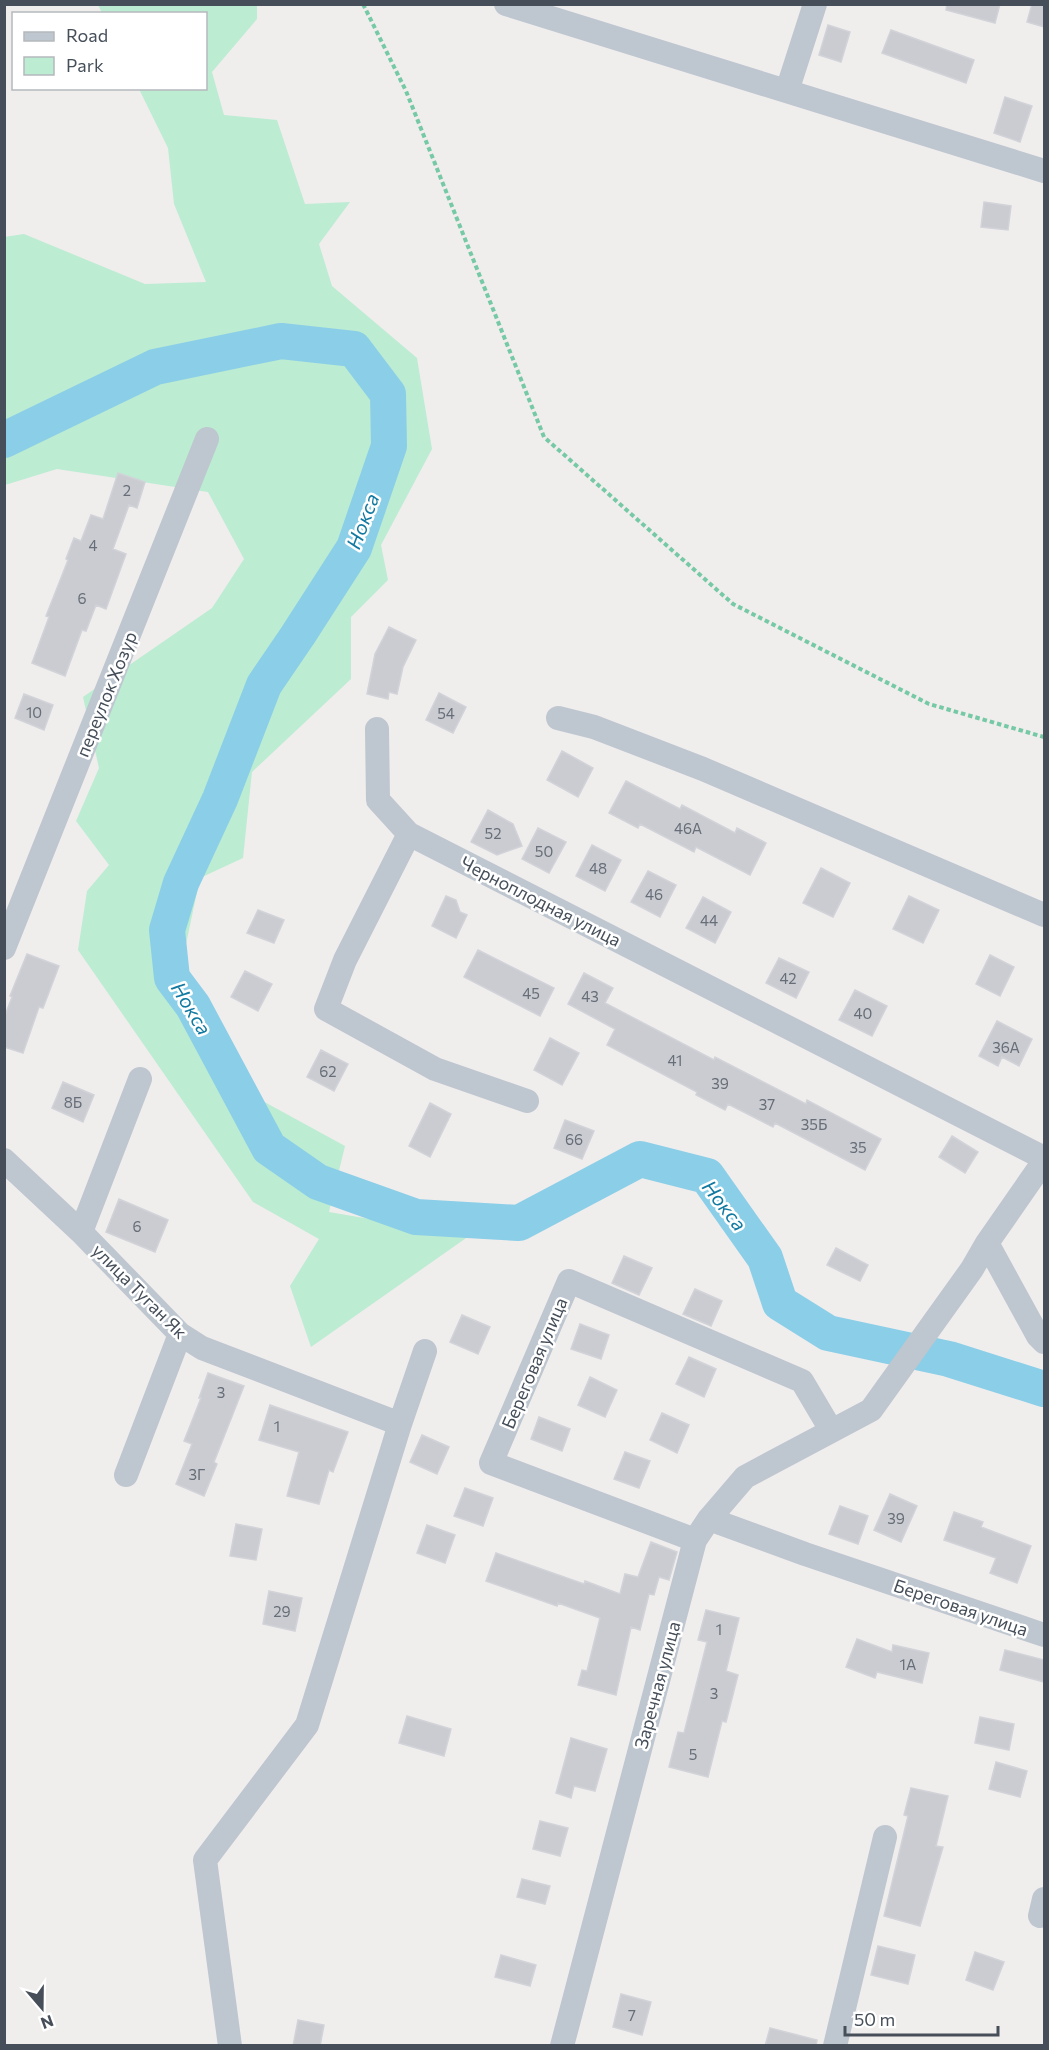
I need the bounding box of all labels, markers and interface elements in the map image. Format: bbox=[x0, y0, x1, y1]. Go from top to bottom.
legend bbox=[12, 12, 207, 90]
text: Road bbox=[66, 24, 108, 46]
text: Park bbox=[66, 54, 104, 76]
house number: 2 bbox=[123, 481, 131, 499]
water label: Нокса bbox=[341, 490, 383, 552]
house number: 4 bbox=[89, 536, 98, 554]
house number: 6 bbox=[77, 589, 87, 607]
street label: переулок Хозур bbox=[71, 628, 141, 760]
house number: 10 bbox=[26, 703, 42, 721]
house number: 54 bbox=[437, 704, 455, 722]
house number: 46А bbox=[674, 819, 702, 837]
house number: 52 bbox=[485, 824, 501, 842]
house number: 50 bbox=[535, 842, 553, 860]
street label: Черноплодная улица bbox=[457, 851, 625, 951]
house number: 48 bbox=[589, 859, 607, 877]
house number: 46 bbox=[645, 885, 663, 903]
house number: 44 bbox=[700, 911, 718, 929]
house number: 42 bbox=[779, 969, 797, 987]
water label: Нокса bbox=[167, 977, 217, 1039]
house number: 45 bbox=[522, 984, 540, 1002]
house number: 43 bbox=[581, 987, 599, 1005]
house number: 40 bbox=[854, 1004, 872, 1022]
house number: 36А bbox=[992, 1038, 1020, 1056]
house number: 41 bbox=[668, 1051, 682, 1069]
house number: 62 bbox=[319, 1062, 337, 1080]
house number: 39 bbox=[711, 1074, 729, 1092]
house number: 8Б bbox=[64, 1093, 82, 1111]
house number: 37 bbox=[759, 1095, 775, 1113]
house number: 35Б bbox=[801, 1115, 827, 1133]
house number: 66 bbox=[565, 1130, 583, 1148]
house number: 35 bbox=[849, 1138, 867, 1156]
water label: Нокса bbox=[698, 1175, 752, 1235]
house number: 6 bbox=[132, 1217, 142, 1235]
street label: улица Туган Як bbox=[88, 1239, 192, 1343]
street label: Береговая улица bbox=[496, 1294, 572, 1432]
house number: 3 bbox=[217, 1383, 225, 1401]
house number: 1 bbox=[274, 1417, 280, 1435]
house number: 3Г bbox=[188, 1465, 206, 1483]
house number: 39 bbox=[887, 1509, 905, 1527]
street label: Береговая улица bbox=[891, 1574, 1031, 1640]
house number: 29 bbox=[273, 1602, 291, 1620]
street label: Заречная улица bbox=[629, 1619, 685, 1751]
house number: 1 bbox=[716, 1620, 722, 1638]
house number: 1А bbox=[900, 1655, 916, 1673]
house number: 3 bbox=[710, 1684, 718, 1702]
house number: 5 bbox=[689, 1745, 697, 1763]
north arrow bbox=[12, 1978, 72, 2038]
scale bar bbox=[845, 1999, 998, 2037]
house number: 7 bbox=[628, 2006, 636, 2024]
text: 50 m bbox=[854, 2008, 895, 2030]
text: N bbox=[38, 2012, 56, 2034]

